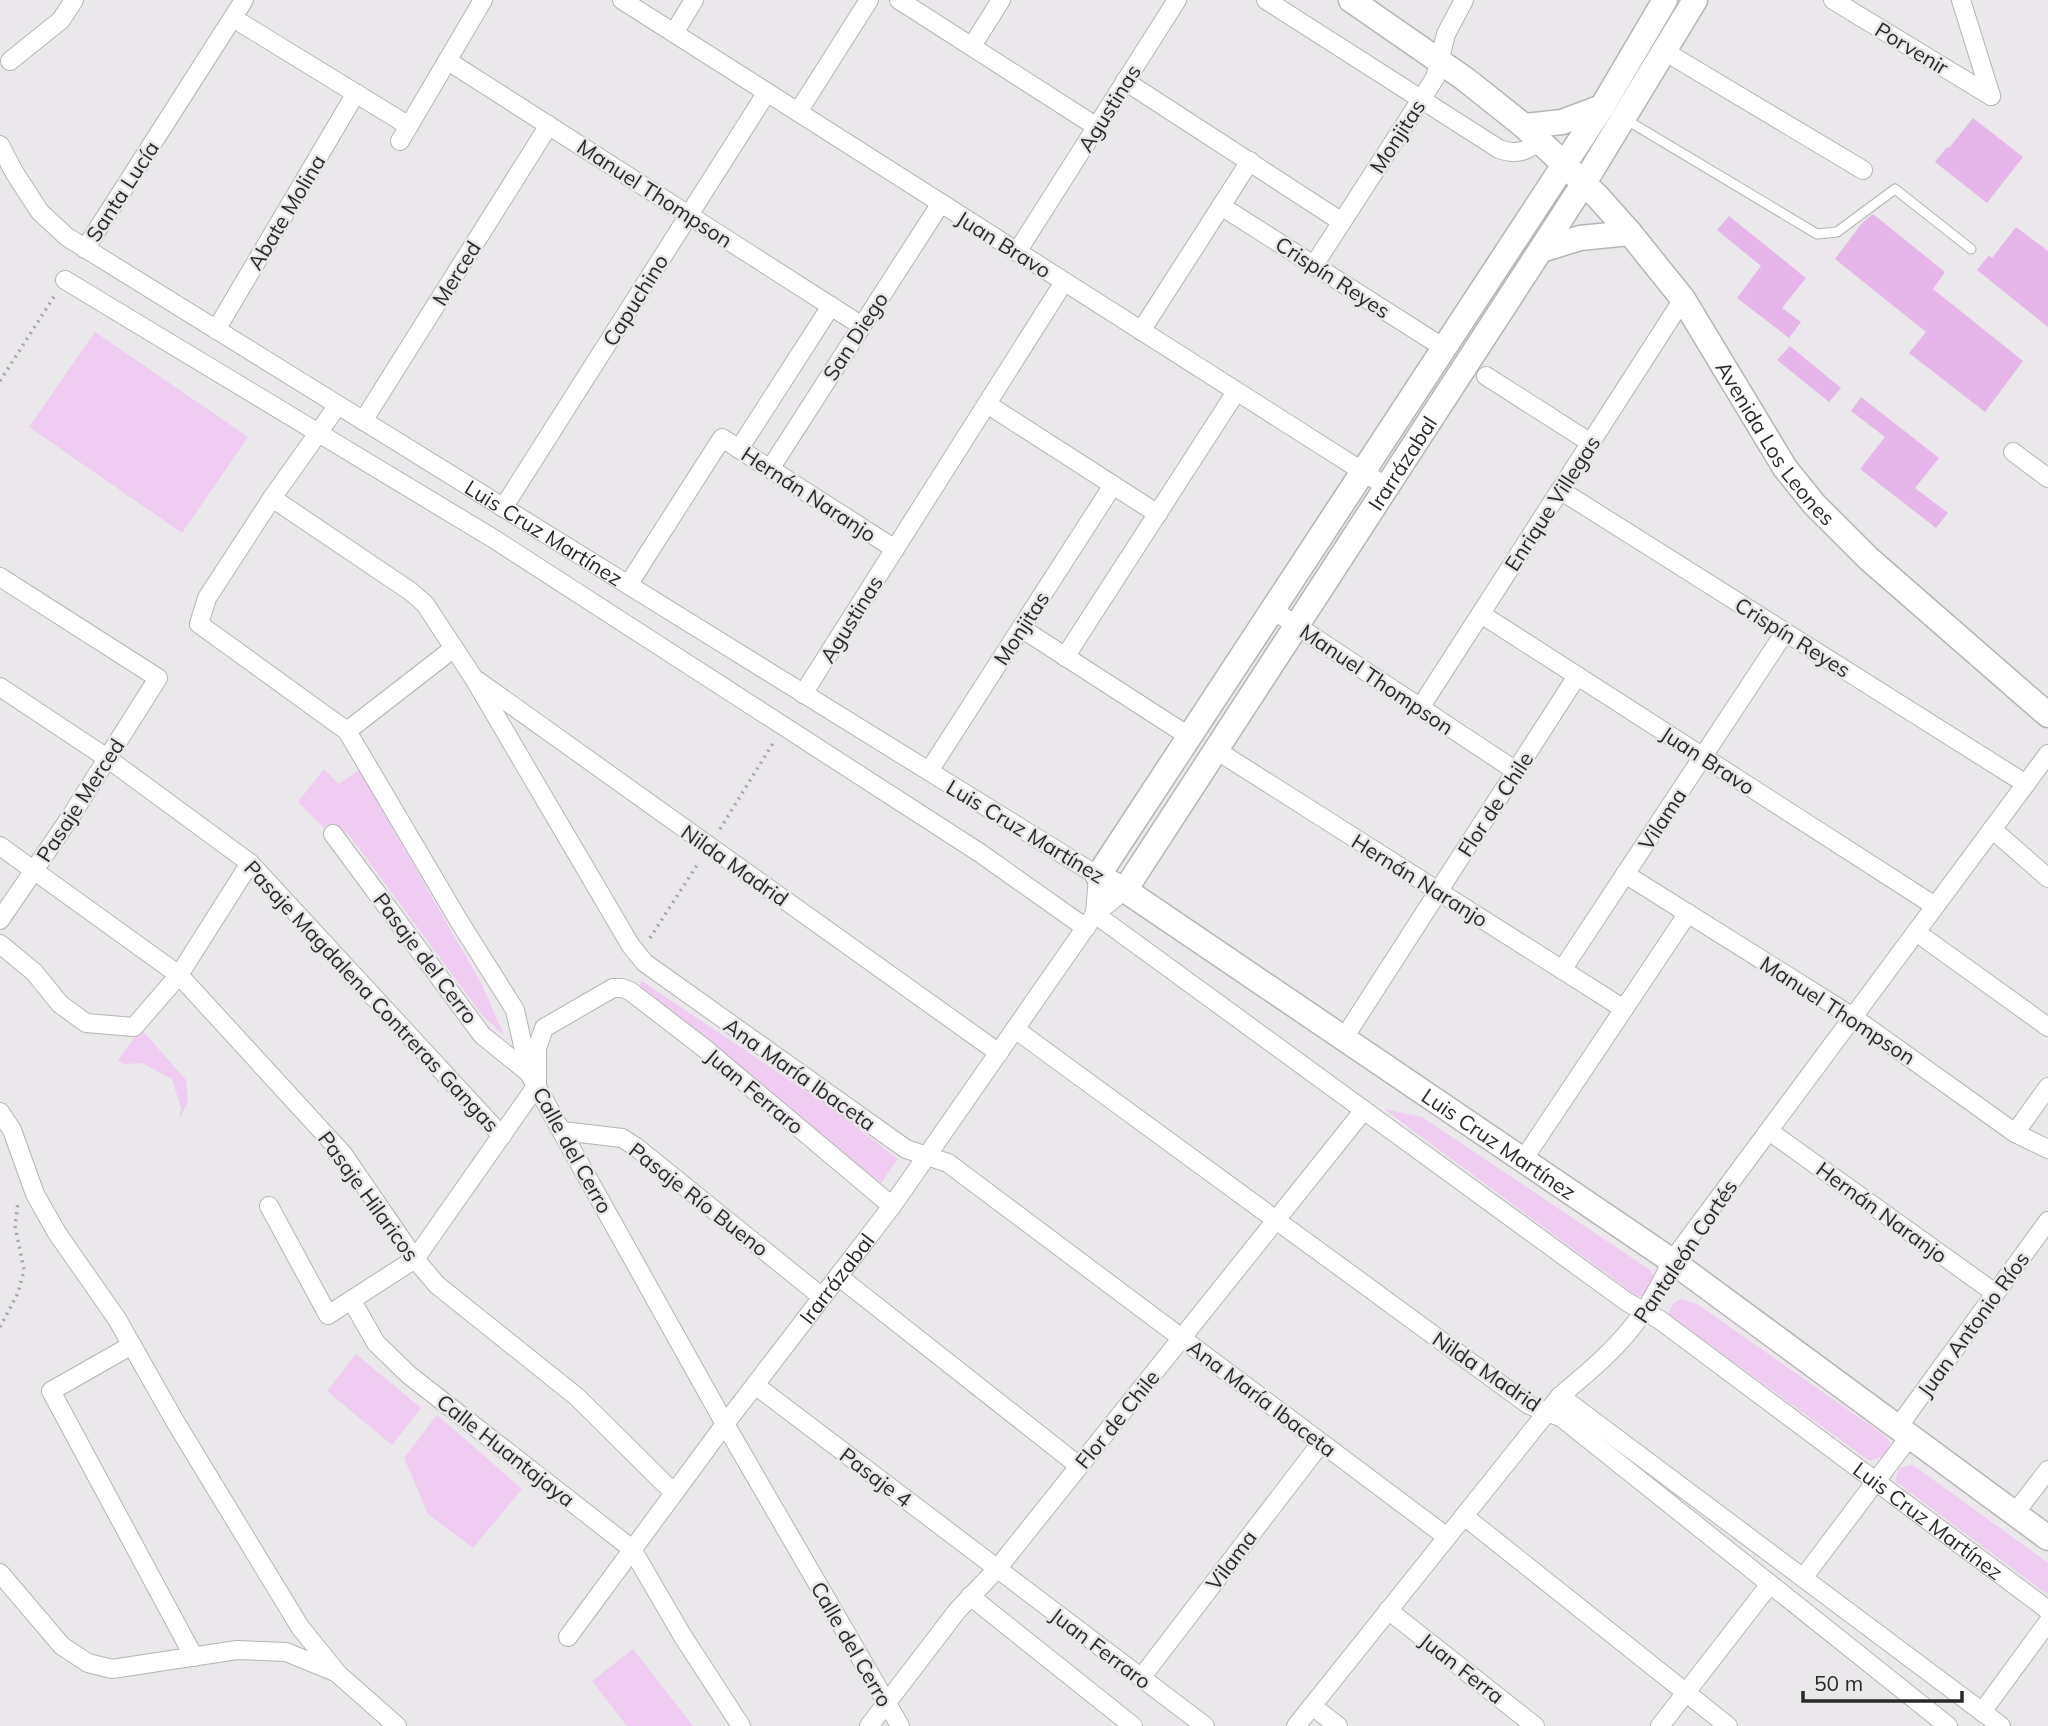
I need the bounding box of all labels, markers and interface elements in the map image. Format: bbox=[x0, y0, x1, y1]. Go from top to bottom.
street label: Porvenir bbox=[1871, 16, 1954, 80]
street label: Agustinas bbox=[1072, 60, 1146, 156]
street label: Monjitas bbox=[1364, 94, 1430, 178]
street label: Manuel Thompson bbox=[573, 133, 737, 253]
street label: Santa Lucía bbox=[80, 136, 164, 246]
street label: Abate Molina bbox=[241, 150, 331, 274]
street label: Juan Bravo bbox=[952, 205, 1056, 283]
street label: Crispín Reyes bbox=[1271, 230, 1395, 324]
street label: Merced bbox=[426, 236, 486, 310]
street label: Capuchino bbox=[597, 249, 673, 351]
street label: San Diego bbox=[817, 287, 893, 385]
street label: Avenida Los Leones bbox=[1710, 356, 1841, 531]
street label: Irarrázabal bbox=[1362, 411, 1442, 515]
street label: Enrique Villegas bbox=[1499, 431, 1605, 575]
street label: Hernán Naranjo bbox=[737, 441, 881, 547]
street label: Luis Cruz Martínez bbox=[460, 474, 628, 591]
street label: Agustinas bbox=[814, 571, 888, 667]
street label: Monjitas bbox=[988, 586, 1054, 670]
street label: Crispín Reyes bbox=[1730, 591, 1856, 683]
street label: Manuel Thompson bbox=[1295, 618, 1459, 740]
street label: Juan Bravo bbox=[1656, 720, 1760, 800]
street label: Pasaje Merced bbox=[30, 733, 130, 867]
street label: Flor de Chile bbox=[1452, 747, 1538, 861]
street label: Luis Cruz Martínez bbox=[942, 773, 1110, 889]
street label: Vilama bbox=[1632, 783, 1692, 855]
street label: Nilda Madrid bbox=[676, 819, 794, 911]
street label: Hernán Naranjo bbox=[1347, 828, 1493, 932]
street label: Pasaje Magdalena Contreras Gangas bbox=[239, 855, 505, 1137]
street label: Pasaje del Cerro bbox=[368, 887, 484, 1029]
street label: Manuel Thompson bbox=[1756, 950, 1920, 1070]
street label: Ana María Ibaceta bbox=[719, 1012, 881, 1136]
street label: Juan Ferraro bbox=[701, 1043, 809, 1139]
street label: Calle del Cerro bbox=[528, 1082, 618, 1218]
street label: Luis Cruz Martínez bbox=[1417, 1082, 1581, 1205]
street label: Pasaje Hilaricos bbox=[313, 1126, 425, 1266]
street label: Pasaje Río Bueno bbox=[624, 1136, 774, 1262]
street label: Hernán Naranjo bbox=[1811, 1156, 1953, 1268]
street label: Pantaleón Cortés bbox=[1627, 1174, 1743, 1328]
street label: Irarrázabal bbox=[794, 1228, 879, 1329]
street label: Juan Antonio Ríos bbox=[1912, 1246, 2034, 1402]
street label: Nilda Madrid bbox=[1428, 1325, 1546, 1417]
street label: Ana María Ibaceta bbox=[1183, 1334, 1341, 1462]
street label: Flor de Chile bbox=[1069, 1364, 1165, 1474]
street label: Calle Huantajaya bbox=[432, 1388, 580, 1512]
street label: Pasaje 4 bbox=[835, 1442, 917, 1513]
street label: Luis Cruz Martínez bbox=[1848, 1456, 2008, 1585]
street label: Vilama bbox=[1200, 1525, 1262, 1595]
street label: Calle del Cerro bbox=[806, 1577, 898, 1711]
street label: Juan Ferraro bbox=[1045, 1602, 1157, 1694]
street label: Juan Ferra bbox=[1415, 1627, 1509, 1709]
scale bar bbox=[1803, 1660, 1962, 1704]
text: 50 m bbox=[1814, 1670, 1863, 1696]

